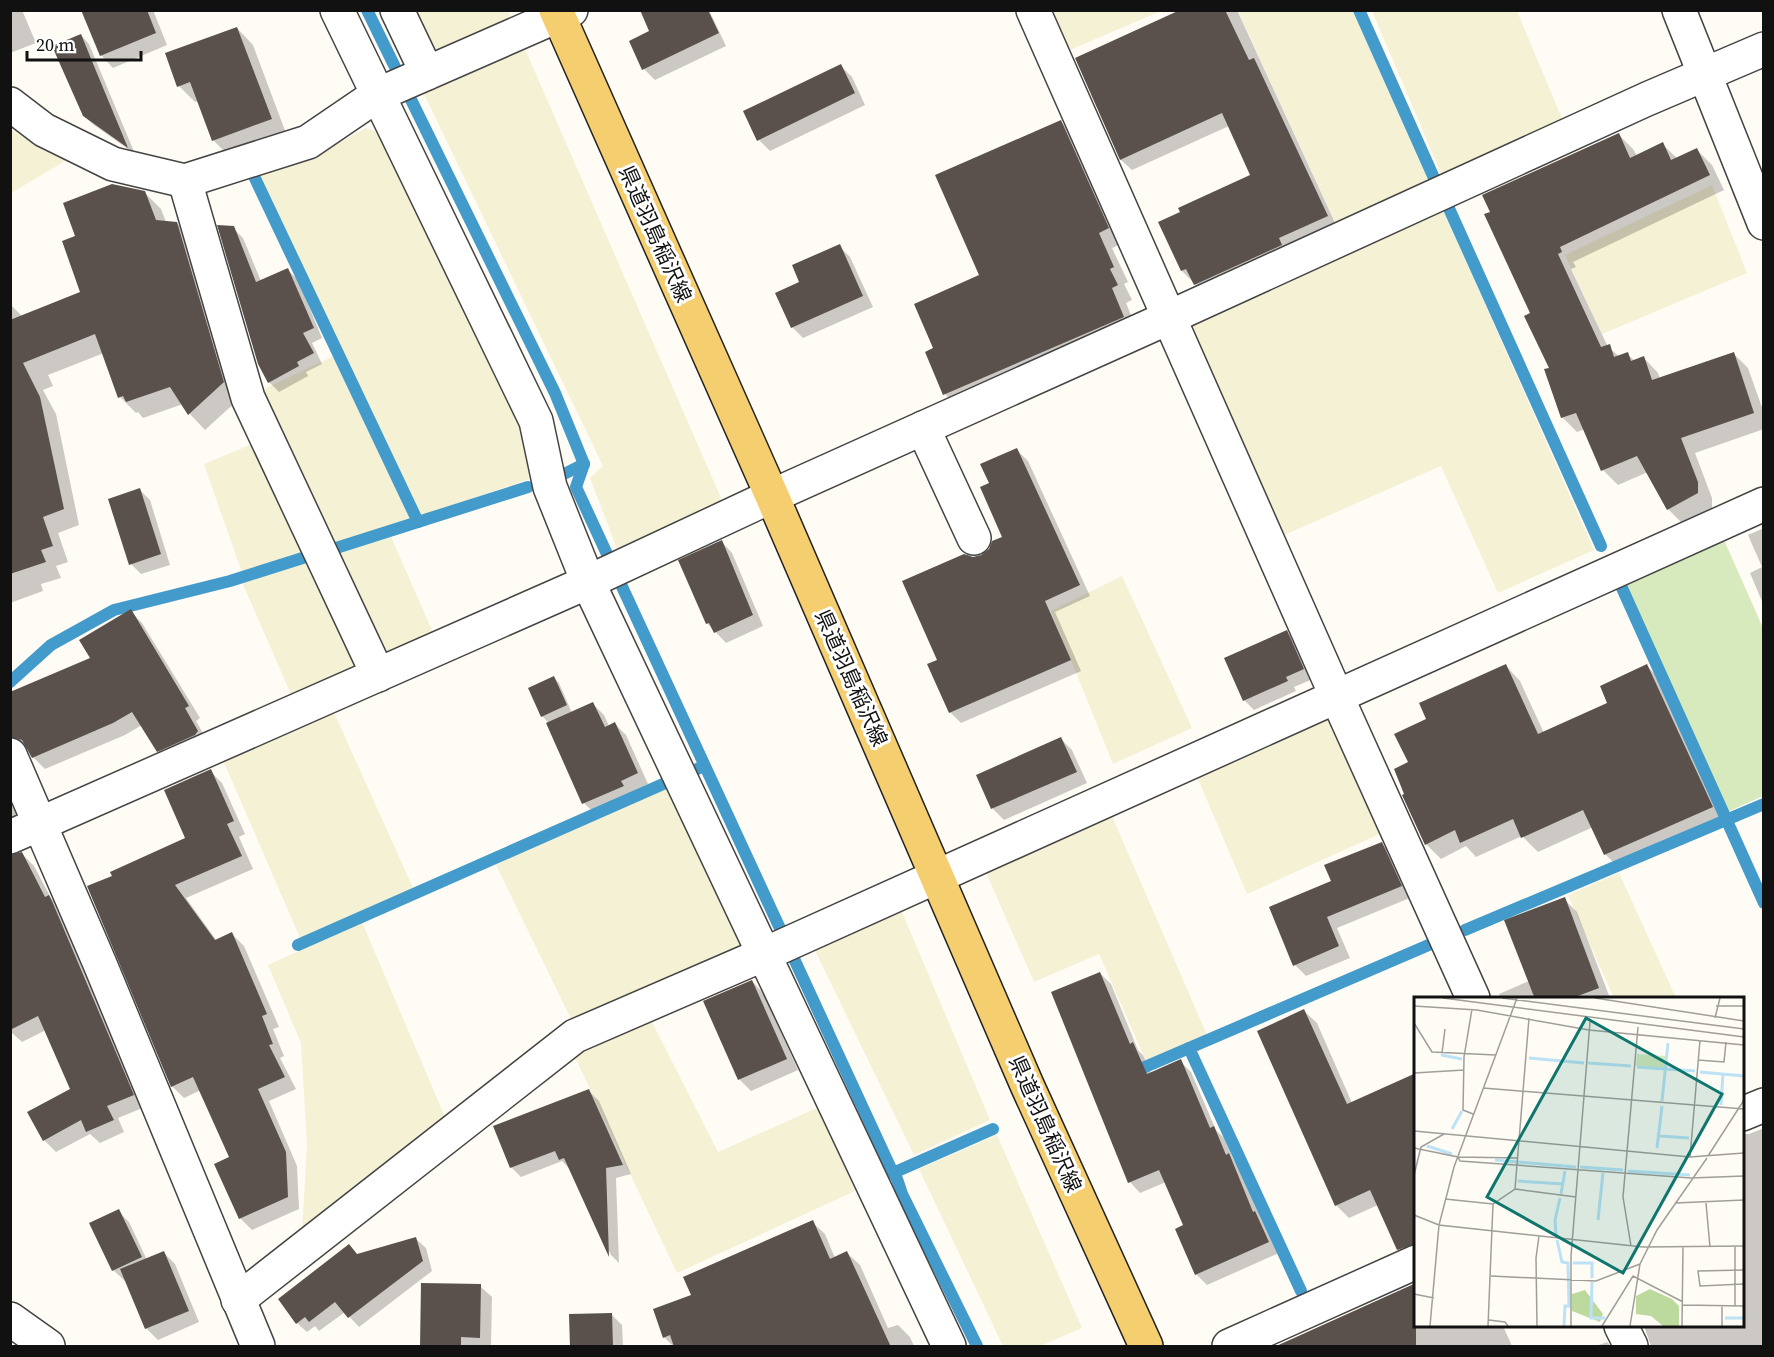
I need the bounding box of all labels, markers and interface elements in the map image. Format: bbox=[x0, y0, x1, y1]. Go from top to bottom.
scale bar bbox=[27, 24, 141, 62]
text: 20 m bbox=[36, 32, 74, 57]
street label: 県道羽島稲沢線 bbox=[612, 161, 699, 307]
street label: 県道羽島稲沢線 bbox=[808, 605, 895, 751]
inset map bbox=[1414, 997, 1744, 1327]
street label: 県道羽島稲沢線 bbox=[1002, 1051, 1089, 1197]

